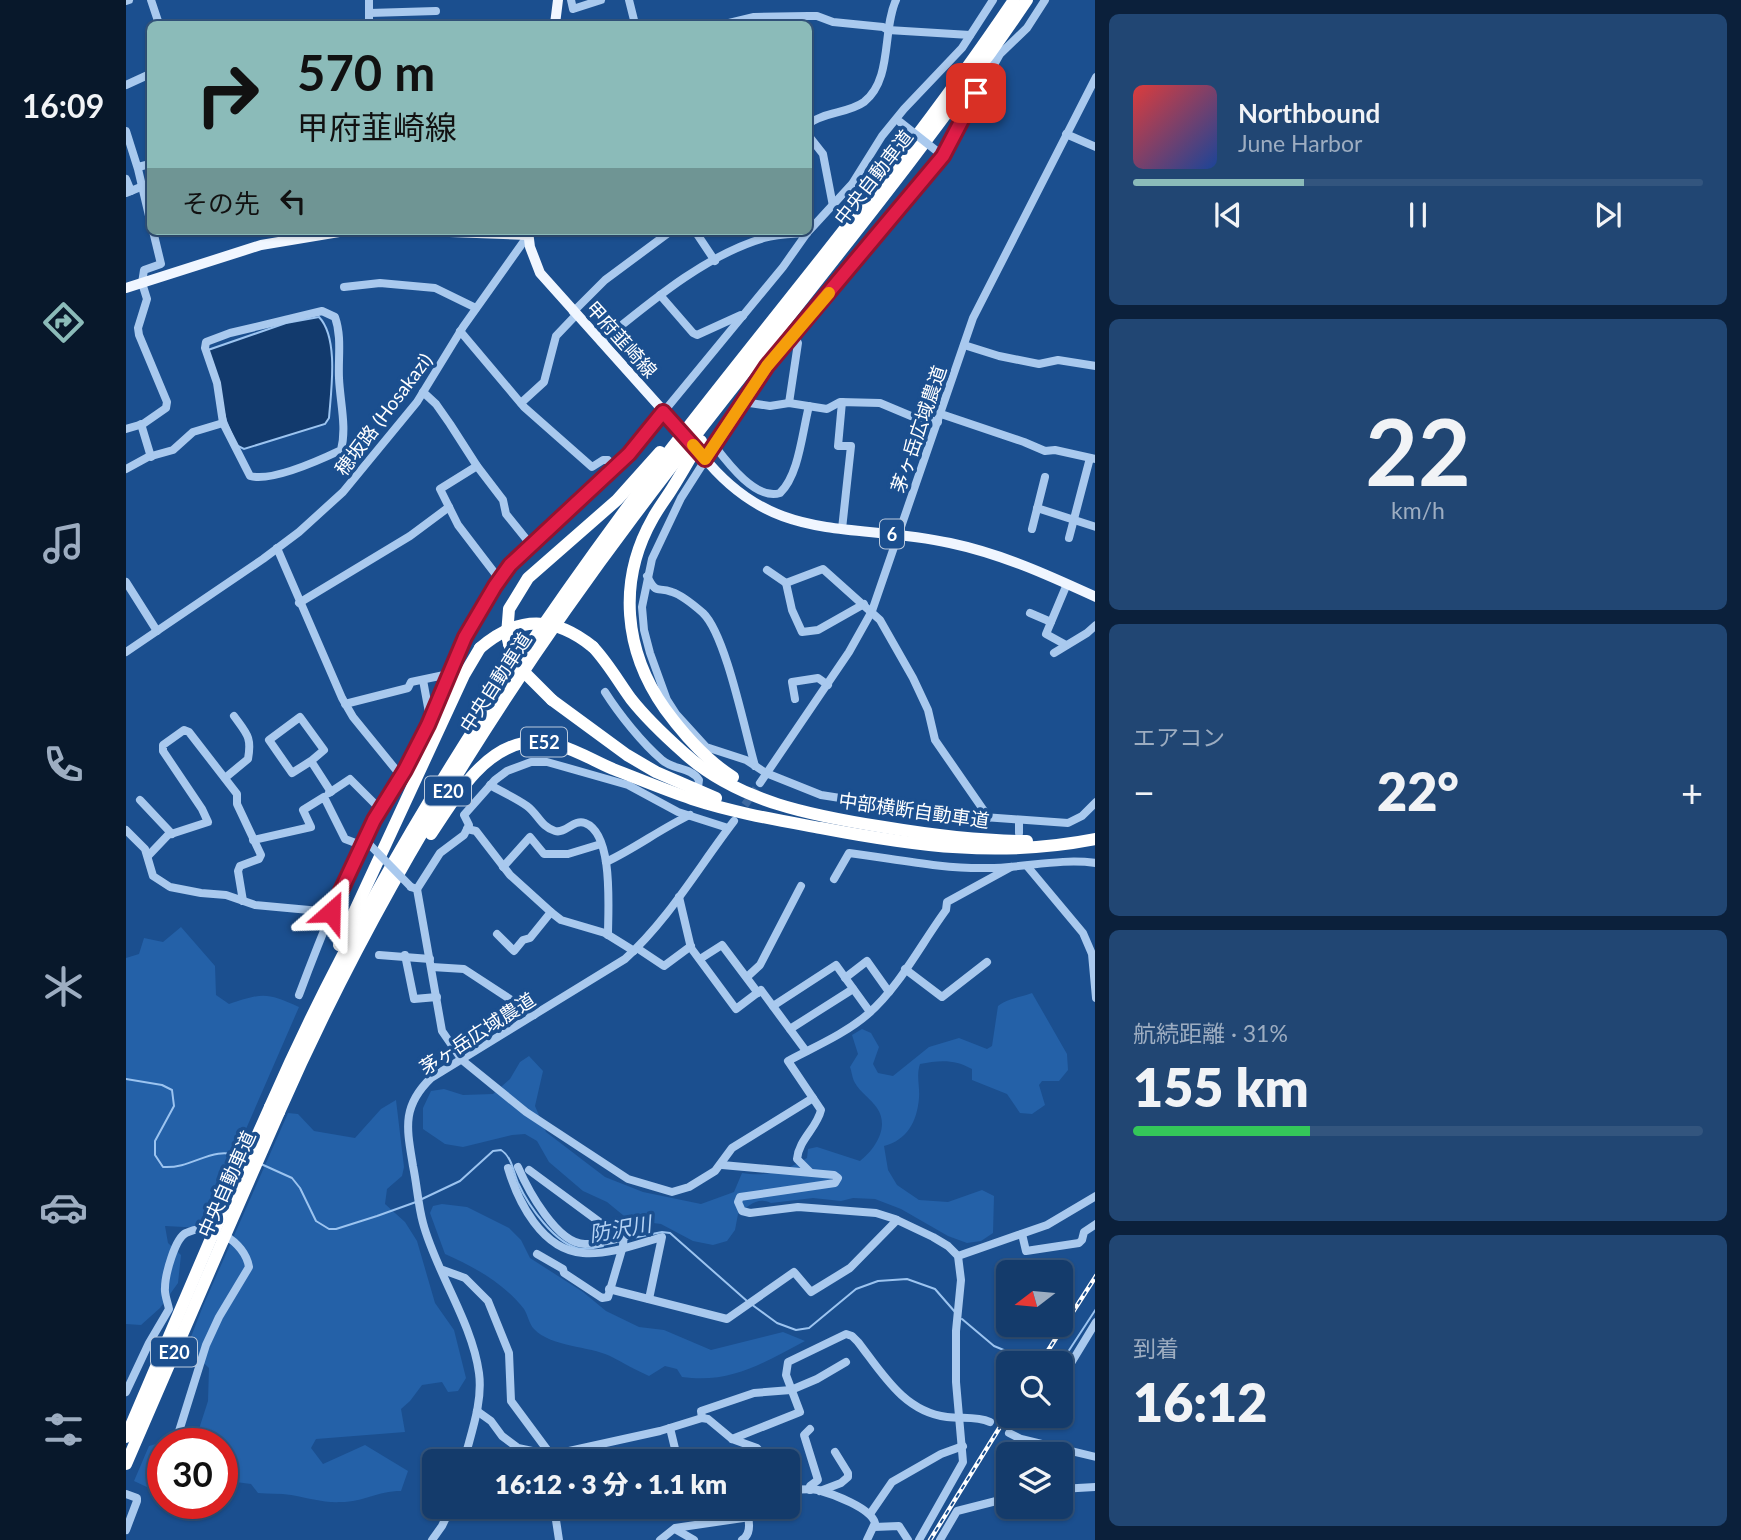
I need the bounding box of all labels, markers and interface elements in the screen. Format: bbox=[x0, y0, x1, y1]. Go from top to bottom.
text: 570 m bbox=[297, 43, 435, 101]
icon: right bbox=[182, 49, 273, 140]
pin bbox=[946, 63, 1006, 123]
icon: arrive bbox=[957, 74, 995, 112]
text: 16:09 bbox=[22, 86, 104, 125]
text: Northbound bbox=[1238, 97, 1380, 129]
text: 甲府韮崎線 bbox=[297, 107, 457, 146]
street label: 中央自動車道 bbox=[829, 125, 917, 229]
text: June Harbor bbox=[1238, 129, 1362, 157]
icon: left bbox=[274, 182, 312, 220]
text: その先 bbox=[182, 187, 260, 219]
icon: previous bbox=[1209, 196, 1247, 234]
icon: pause bbox=[1399, 196, 1437, 234]
icon: next bbox=[1589, 196, 1627, 234]
street label: 甲府韮崎線 bbox=[582, 296, 662, 382]
icon: directions bbox=[39, 298, 88, 347]
street label: 穂坂路 (Hosakazi) bbox=[330, 348, 436, 480]
street label: 茅ヶ岳広域農道 bbox=[885, 362, 951, 496]
text: 22 bbox=[1365, 396, 1471, 505]
text: km/h bbox=[1391, 496, 1445, 524]
icon: music bbox=[39, 519, 88, 568]
road number: 6 bbox=[880, 520, 904, 548]
street label: 中央自動車道 bbox=[454, 628, 536, 736]
text: エアコン bbox=[1133, 723, 1225, 751]
road number: E52 bbox=[521, 728, 567, 756]
icon: phone bbox=[39, 740, 88, 789]
text: 22° bbox=[1377, 760, 1459, 822]
text: − bbox=[1133, 769, 1155, 815]
text: + bbox=[1681, 769, 1703, 815]
road number: E20 bbox=[425, 776, 471, 806]
street label: 中部横断自動車道 bbox=[837, 788, 991, 832]
position arrow bbox=[294, 875, 368, 949]
icon: climate bbox=[39, 962, 88, 1011]
street label: 茅ヶ岳広域農道 bbox=[415, 987, 539, 1079]
text: 航続距離 · 31% bbox=[1133, 1019, 1288, 1047]
text: 155 km bbox=[1133, 1056, 1309, 1118]
street label: 中央自動車道 bbox=[192, 1127, 260, 1241]
icon: car bbox=[39, 1183, 88, 1232]
water label: 防沢川 bbox=[587, 1210, 655, 1246]
north arrow bbox=[996, 1260, 1073, 1337]
map controls bbox=[996, 1260, 1073, 1519]
text: 到着 bbox=[1133, 1334, 1179, 1362]
road number: E20 bbox=[151, 1338, 197, 1366]
button: search bbox=[996, 1351, 1073, 1428]
text: 16:12 bbox=[1133, 1371, 1267, 1433]
icon: filters bbox=[39, 1405, 88, 1454]
speed limit sign: 30 bbox=[147, 1428, 238, 1519]
button: layers bbox=[996, 1442, 1073, 1519]
text: 16:12 · 3 分 · 1.1 km bbox=[495, 1468, 727, 1500]

